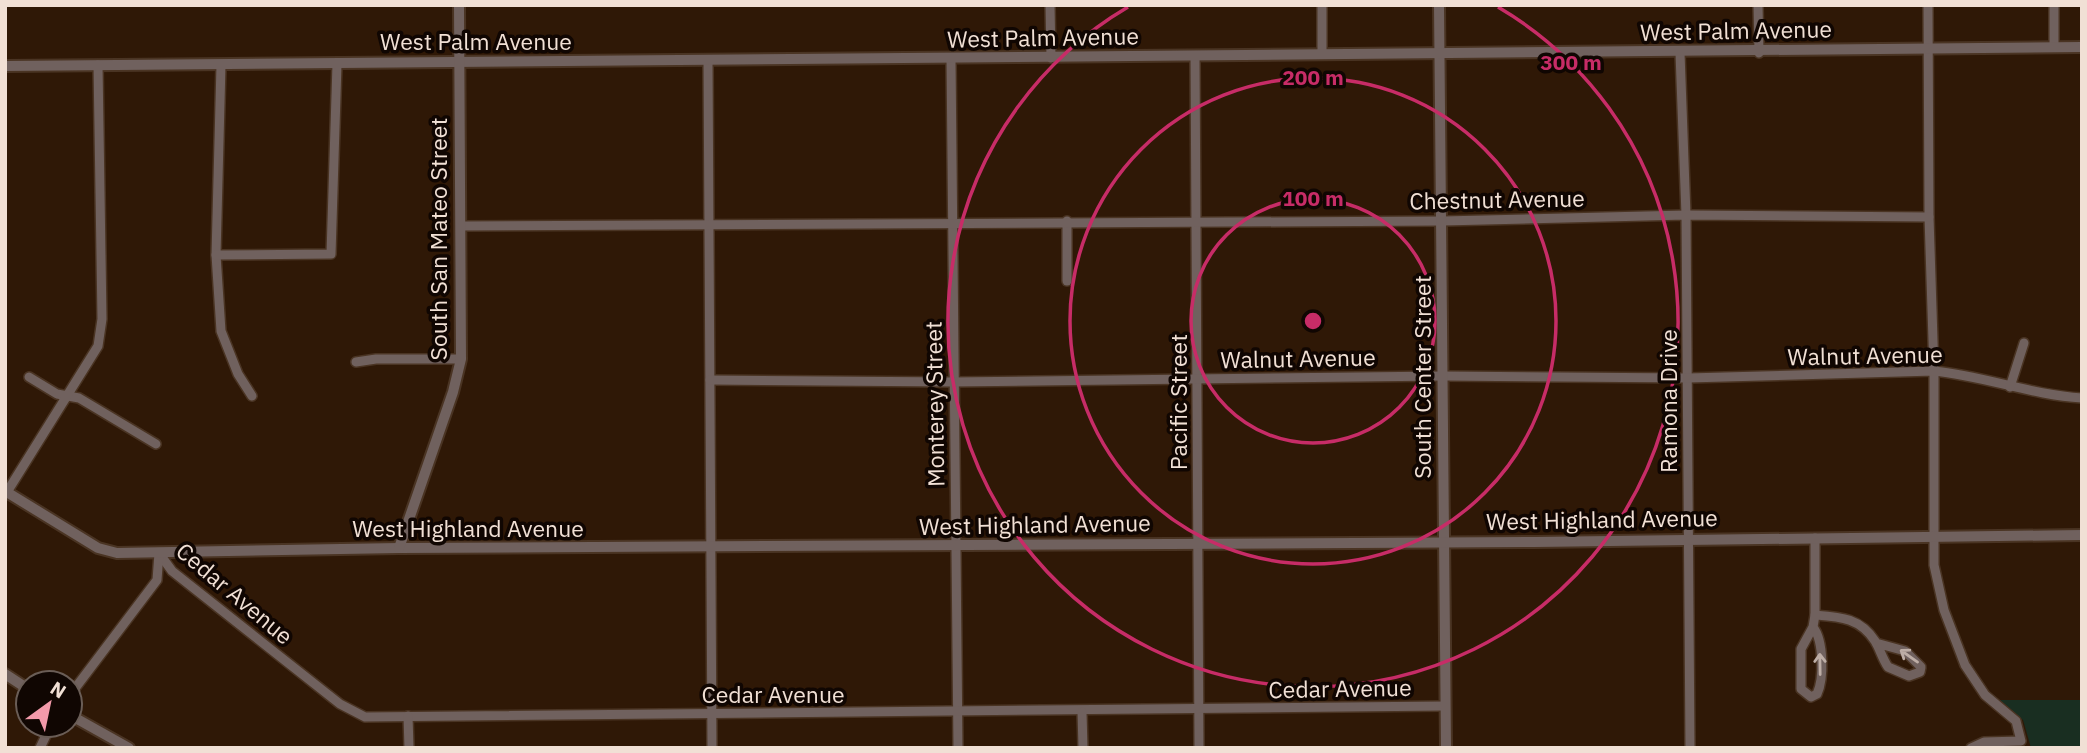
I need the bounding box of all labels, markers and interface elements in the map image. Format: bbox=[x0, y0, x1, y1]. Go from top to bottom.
street label: West Palm Avenue bbox=[1640, 13, 1832, 47]
street label: West Palm Avenue bbox=[947, 20, 1139, 54]
street label: West Palm Avenue bbox=[380, 26, 572, 56]
text: 300 m bbox=[1540, 48, 1602, 76]
text: 200 m bbox=[1282, 63, 1344, 91]
street label: South San Mateo Street bbox=[423, 118, 453, 360]
street label: Chestnut Avenue bbox=[1409, 182, 1585, 216]
text: 100 m bbox=[1282, 184, 1344, 212]
street label: South Center Street bbox=[1407, 275, 1437, 479]
centre of rings bbox=[1301, 309, 1325, 333]
street label: Monterey Street bbox=[918, 321, 950, 487]
street label: Ramona Drive bbox=[1653, 329, 1683, 473]
street label: Pacific Street bbox=[1163, 334, 1193, 470]
street label: Walnut Avenue bbox=[1787, 339, 1943, 371]
street label: Walnut Avenue bbox=[1220, 342, 1376, 374]
street label: West Highland Avenue bbox=[1486, 502, 1718, 536]
street label: West Highland Avenue bbox=[919, 507, 1151, 541]
street label: West Highland Avenue bbox=[352, 513, 584, 543]
street label: Cedar Avenue bbox=[171, 535, 299, 651]
one-way arrow bbox=[1900, 649, 1919, 663]
one-way arrow bbox=[1813, 652, 1827, 675]
north arrow bbox=[14, 669, 84, 739]
street label: Cedar Avenue bbox=[1268, 672, 1412, 704]
text: N bbox=[46, 676, 71, 704]
street label: Cedar Avenue bbox=[701, 679, 845, 709]

